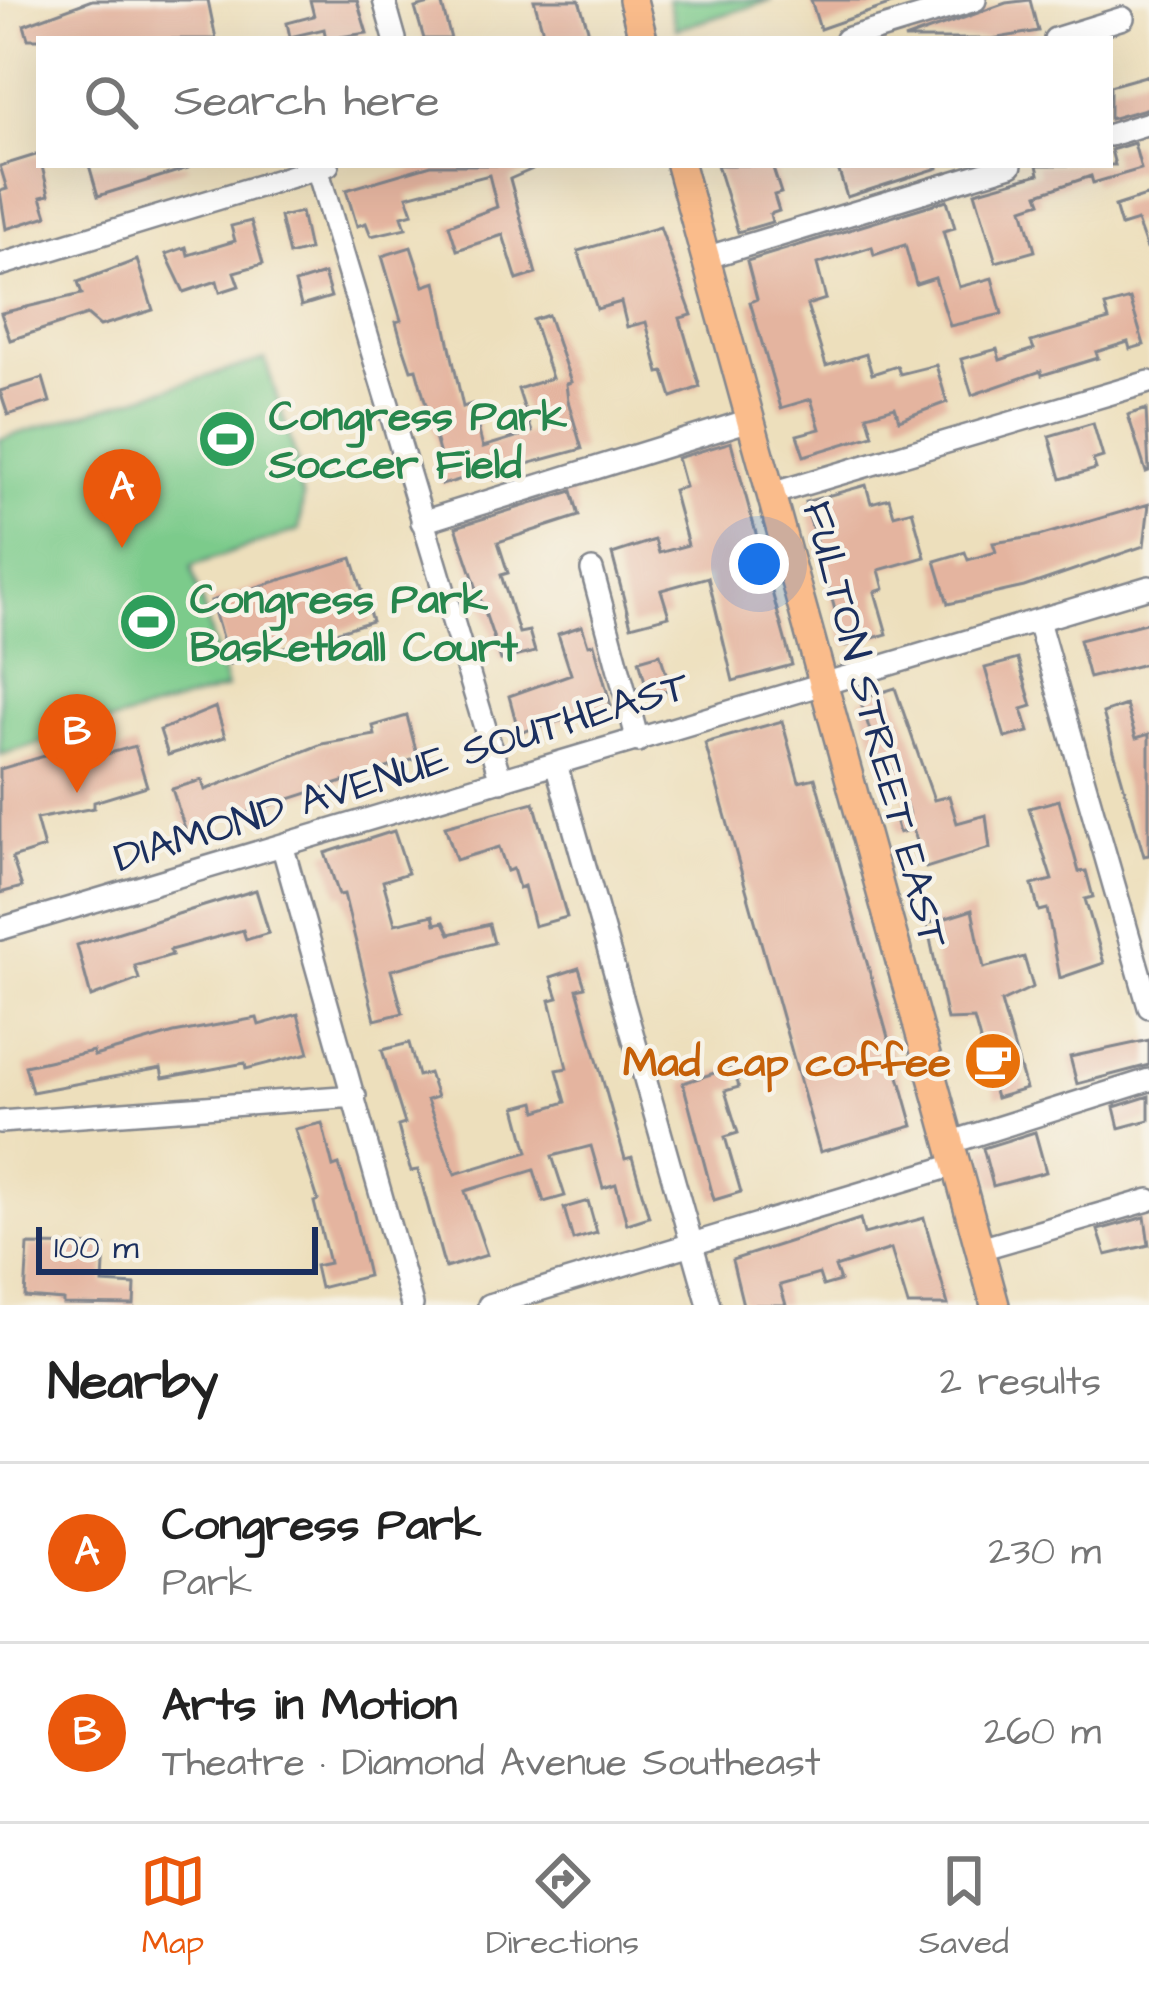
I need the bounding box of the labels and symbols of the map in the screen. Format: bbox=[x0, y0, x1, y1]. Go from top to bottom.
place label: Congress Park Soccer Field bbox=[268, 389, 567, 495]
sports icon: Congress Park Soccer Field bbox=[196, 408, 258, 470]
pin: A bbox=[83, 449, 161, 548]
street label: FULTON STREET EAST bbox=[787, 495, 962, 955]
your location bbox=[729, 534, 789, 594]
place label: Congress Park Basketball Court bbox=[190, 572, 519, 678]
sports icon: Congress Park Basketball Court bbox=[117, 591, 179, 653]
street label: DIAMOND AVENUE SOUTHEAST bbox=[107, 657, 697, 888]
pin: B bbox=[38, 694, 116, 793]
cafe icon: Mad cap coffee bbox=[962, 1030, 1024, 1092]
place label: Mad cap coffee bbox=[623, 1035, 951, 1093]
scale bar bbox=[36, 1221, 318, 1274]

